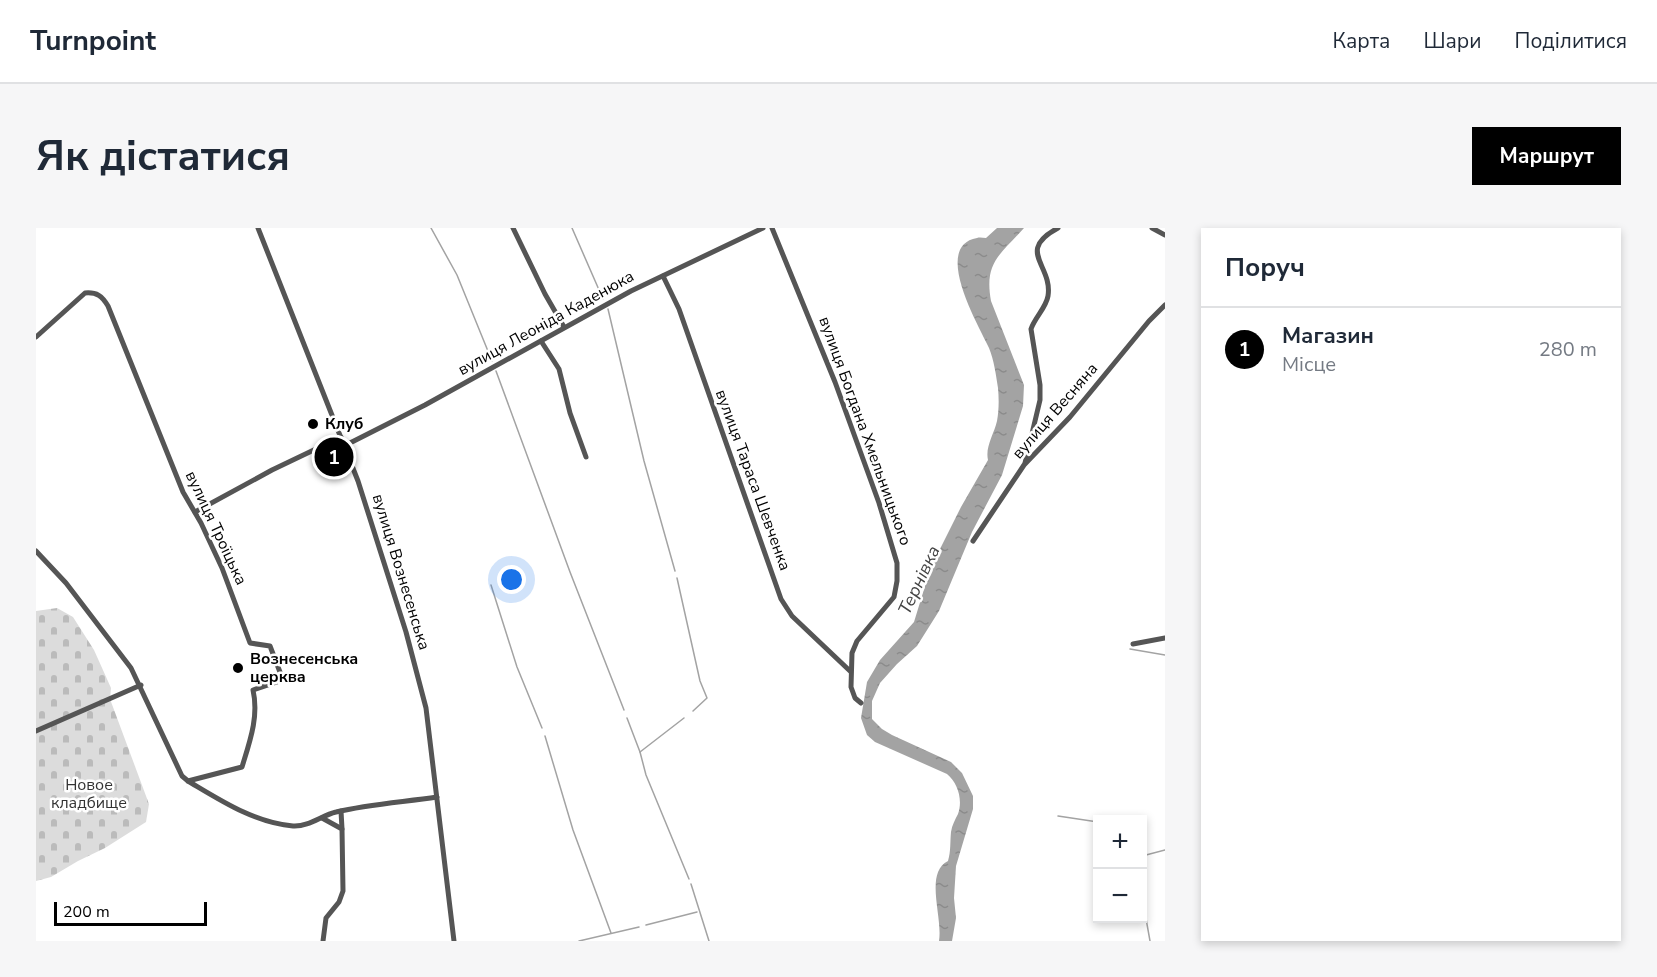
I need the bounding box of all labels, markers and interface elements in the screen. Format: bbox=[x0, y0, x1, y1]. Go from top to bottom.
text: Turnpoint bbox=[30, 22, 156, 60]
text: Карта bbox=[1333, 27, 1390, 55]
text: Шари bbox=[1423, 27, 1482, 55]
text: Поділитися bbox=[1515, 27, 1627, 55]
button: Маршрут bbox=[1472, 127, 1621, 185]
text: Як дістатися bbox=[36, 128, 290, 185]
text: Поруч bbox=[1225, 250, 1305, 285]
street label: вулиця Леоніда Каденюка bbox=[454, 265, 638, 381]
street label: вулиця Богдана Хмельницького bbox=[813, 313, 917, 549]
text: Магазин bbox=[1282, 321, 1374, 351]
text: 1 bbox=[1239, 336, 1251, 363]
text: 280 m bbox=[1539, 336, 1597, 363]
text: Місце bbox=[1282, 351, 1336, 378]
street label: вулиця Весняна bbox=[1007, 358, 1103, 464]
street label: вулиця Тараса Шевченка bbox=[710, 386, 796, 574]
place label: Клуб bbox=[325, 413, 363, 435]
marker: Клуб bbox=[306, 417, 320, 431]
pin: 1 bbox=[314, 434, 354, 480]
street label: вулиця Троїцька bbox=[180, 467, 252, 589]
street label: вулиця Вознесенська bbox=[367, 491, 435, 653]
water label: Тернівка bbox=[893, 541, 945, 619]
your location bbox=[497, 565, 526, 594]
place label: Вознесенська церква bbox=[250, 648, 358, 688]
marker: Вознесенська церква bbox=[231, 661, 245, 675]
park label: Новое кладбище bbox=[51, 774, 127, 814]
map controls bbox=[1093, 815, 1147, 923]
button: + bbox=[1093, 815, 1147, 869]
button: − bbox=[1093, 869, 1147, 923]
scale bar bbox=[54, 899, 207, 926]
text: 200 m bbox=[63, 901, 110, 923]

